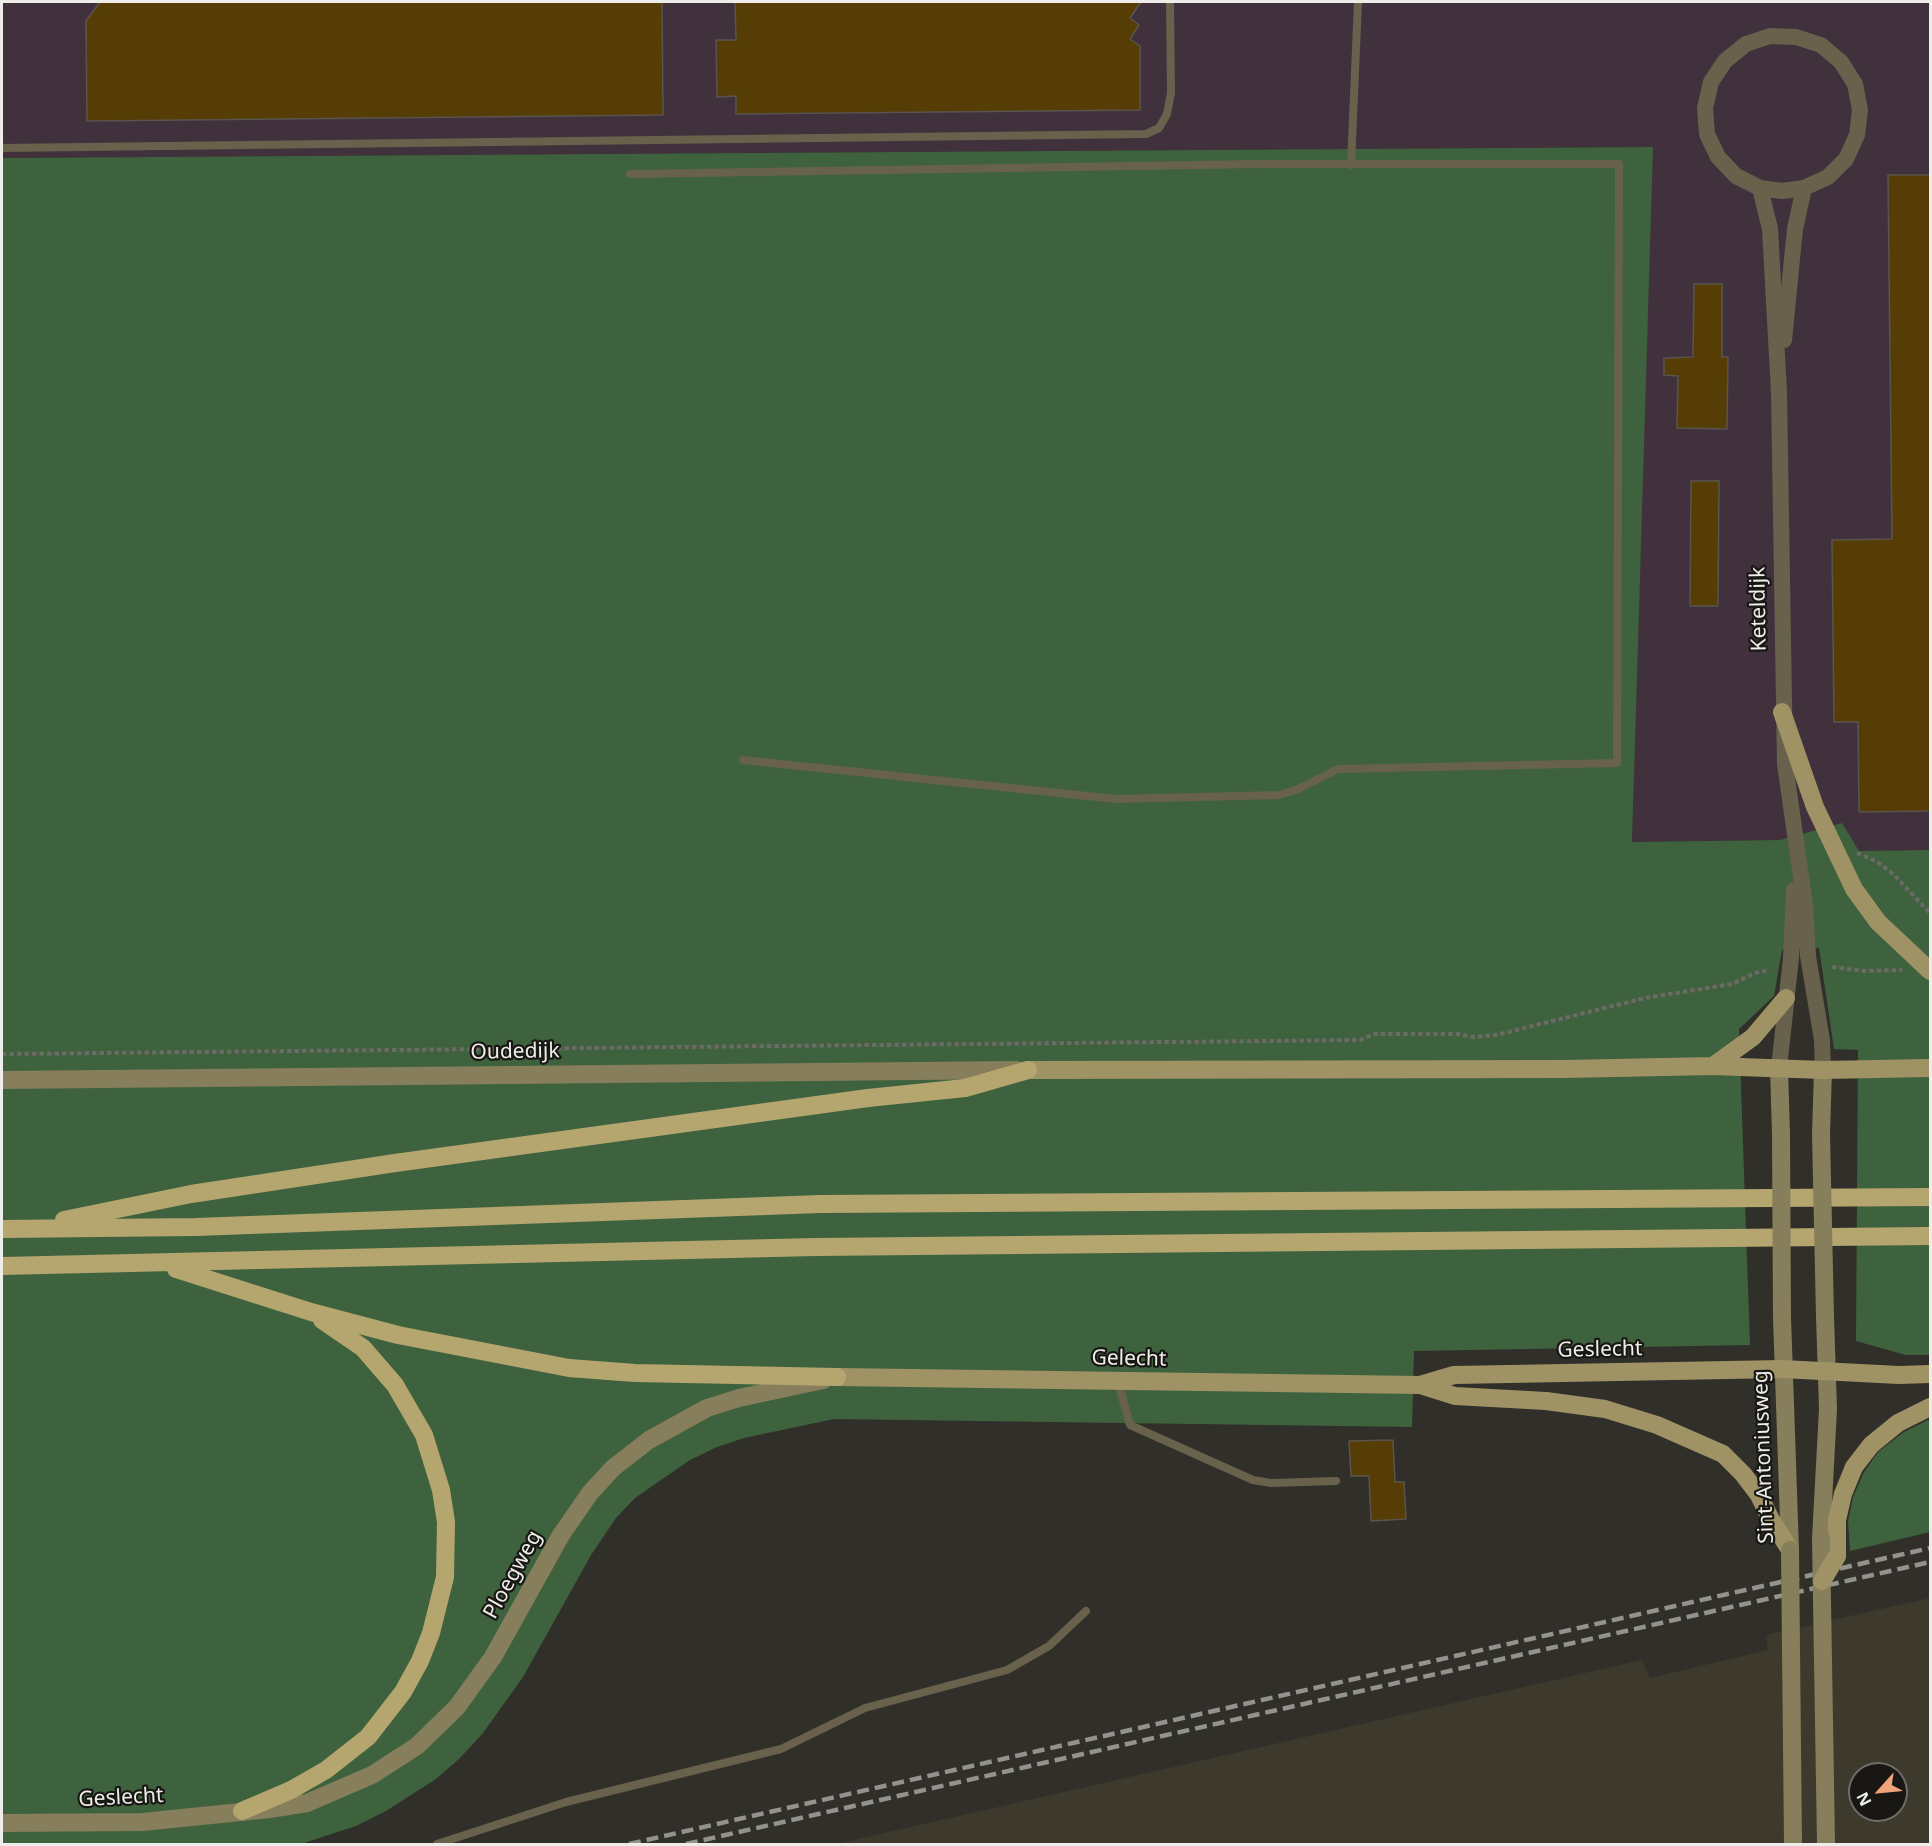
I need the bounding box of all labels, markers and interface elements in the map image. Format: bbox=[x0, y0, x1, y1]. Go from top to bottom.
street label: Keteldijk bbox=[1746, 566, 1772, 652]
street label: Oudedijk bbox=[470, 1039, 560, 1065]
street label: Geslecht bbox=[1557, 1337, 1643, 1363]
street label: Gelecht bbox=[1091, 1346, 1167, 1372]
street label: Sint-Antoniusweg bbox=[1748, 1370, 1780, 1544]
street label: Ploegweg bbox=[479, 1527, 547, 1623]
north arrow bbox=[1848, 1762, 1908, 1822]
street label: Geslecht bbox=[78, 1783, 164, 1813]
text: N bbox=[1851, 1788, 1877, 1810]

